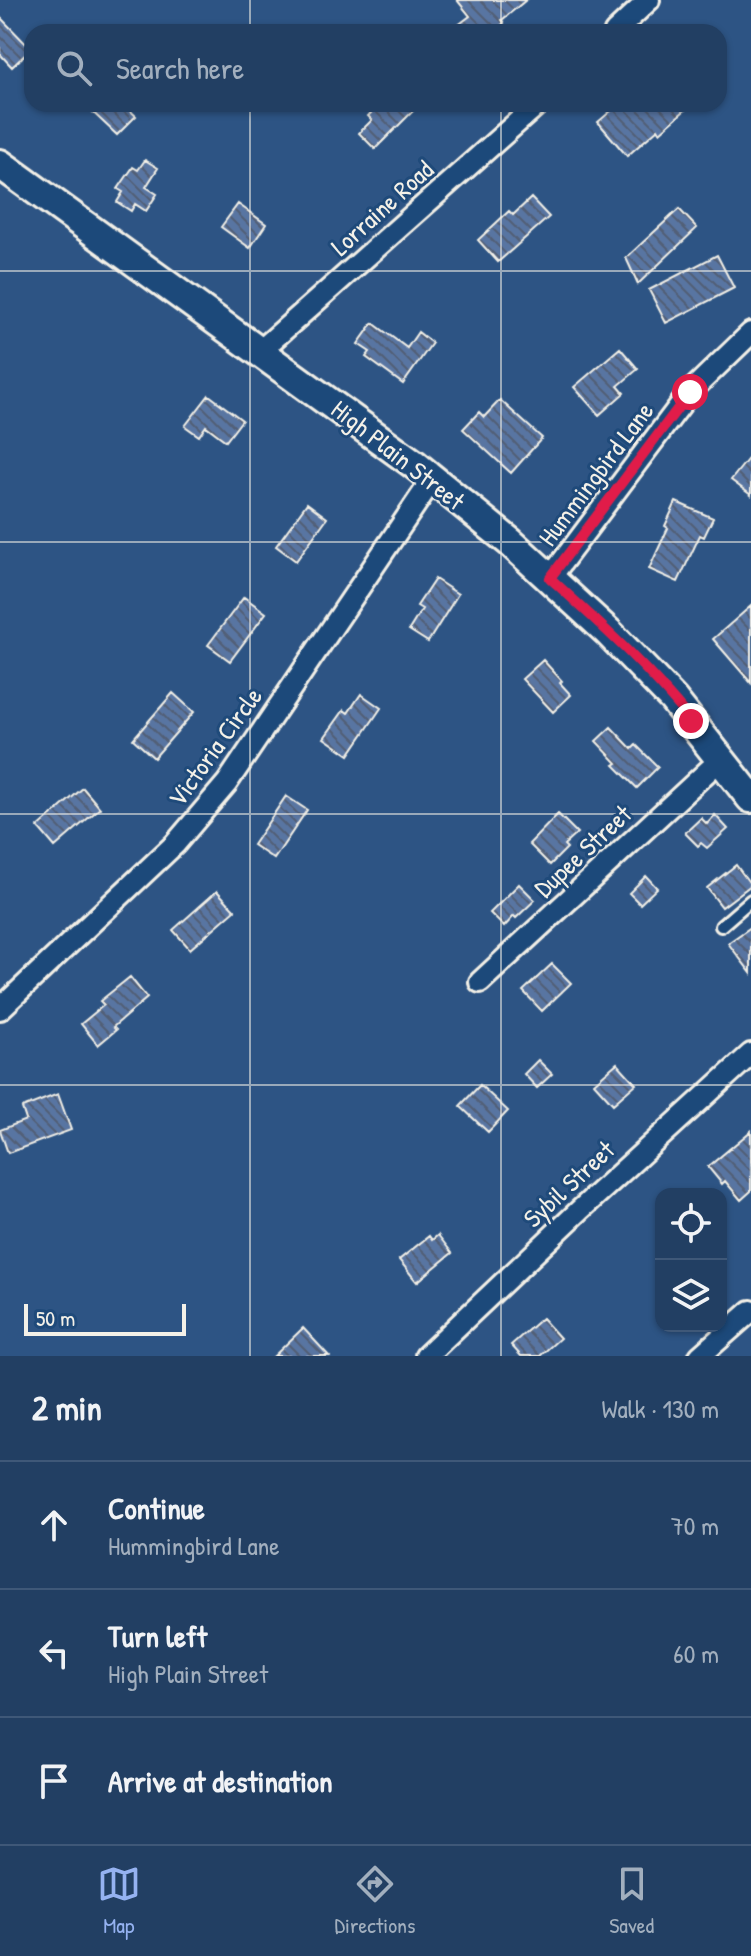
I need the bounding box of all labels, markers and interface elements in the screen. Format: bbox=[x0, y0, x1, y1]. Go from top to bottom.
search box bbox=[24, 24, 727, 112]
icon: search bbox=[52, 46, 96, 90]
text: Search here bbox=[116, 48, 244, 88]
street label: Lorraine Road bbox=[323, 152, 441, 263]
route start bbox=[672, 374, 708, 410]
street label: High Plain Street bbox=[324, 392, 473, 518]
street label: Hummingbird Lane bbox=[530, 395, 661, 553]
street label: Victoria Circle bbox=[159, 680, 270, 813]
route end bbox=[673, 703, 709, 739]
street label: Dupee Street bbox=[526, 796, 640, 905]
street label: Sybil Street bbox=[515, 1132, 623, 1235]
map controls bbox=[655, 1188, 727, 1332]
button: locate bbox=[655, 1188, 727, 1260]
button: layers bbox=[655, 1260, 727, 1332]
scale bar bbox=[24, 1300, 186, 1336]
text: 50 m bbox=[36, 1303, 75, 1333]
text: 2 min bbox=[32, 1385, 102, 1431]
text: Walk · 130 m bbox=[602, 1391, 719, 1426]
text: Continue bbox=[108, 1488, 205, 1528]
icon: ahead bbox=[32, 1503, 76, 1547]
text: 70 m bbox=[671, 1508, 719, 1543]
text: Hummingbird Lane bbox=[108, 1528, 280, 1563]
text: Turn left bbox=[108, 1616, 207, 1656]
icon: left bbox=[32, 1631, 76, 1675]
text: 60 m bbox=[673, 1636, 719, 1671]
text: High Plain Street bbox=[108, 1656, 268, 1691]
icon: arrive bbox=[32, 1759, 76, 1803]
text: Arrive at destination bbox=[108, 1761, 333, 1801]
tab: Map bbox=[97, 1862, 141, 1940]
tab: Directions bbox=[335, 1862, 416, 1940]
tab: Saved bbox=[609, 1862, 654, 1940]

